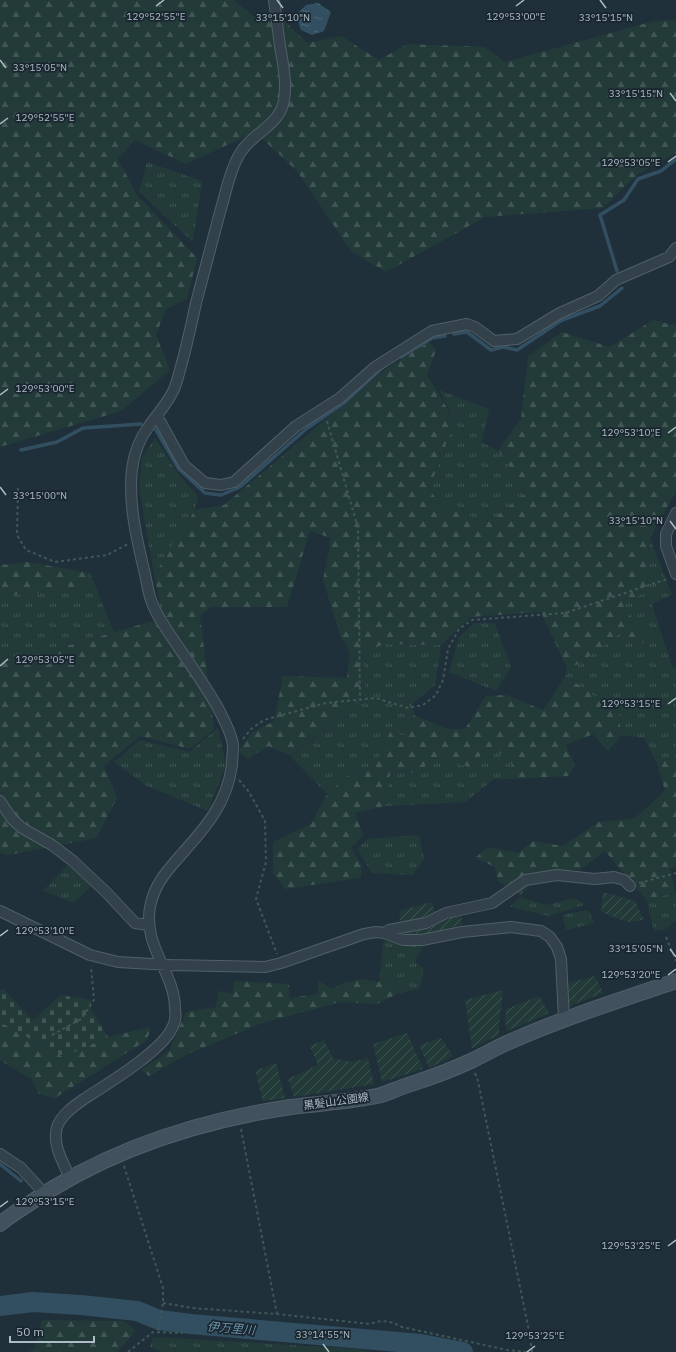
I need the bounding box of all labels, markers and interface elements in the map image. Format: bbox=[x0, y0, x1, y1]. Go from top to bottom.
text: 129°52'55"E bbox=[126, 10, 186, 23]
text: 129°53'00"E bbox=[486, 10, 546, 23]
text: 33°15'10"N bbox=[256, 11, 310, 24]
text: 33°15'15"N bbox=[579, 11, 633, 24]
text: 33°15'05"N bbox=[13, 61, 67, 74]
text: 33°15'15"N bbox=[609, 87, 663, 100]
text: 129°52'55"E bbox=[15, 111, 75, 124]
text: 129°53'05"E bbox=[601, 156, 661, 169]
text: 129°53'00"E bbox=[15, 382, 75, 395]
text: 129°53'10"E bbox=[601, 426, 661, 439]
text: 33°15'00"N bbox=[13, 489, 67, 502]
text: 33°15'10"N bbox=[609, 514, 663, 527]
text: 129°53'05"E bbox=[15, 653, 75, 666]
text: 129°53'15"E bbox=[601, 697, 661, 710]
text: 129°53'10"E bbox=[15, 924, 75, 937]
text: 33°15'05"N bbox=[609, 942, 663, 955]
text: 129°53'20"E bbox=[601, 968, 661, 981]
street label: 黒髪山公園線 bbox=[302, 1089, 370, 1113]
text: 129°53'15"E bbox=[15, 1195, 75, 1208]
text: 129°53'25"E bbox=[601, 1239, 661, 1252]
scale bar bbox=[10, 1318, 94, 1344]
water label: 伊万里川 bbox=[206, 1318, 258, 1338]
text: 50 m bbox=[16, 1324, 44, 1339]
text: 33°14'55"N bbox=[296, 1328, 350, 1341]
text: 129°53'25"E bbox=[505, 1329, 565, 1342]

